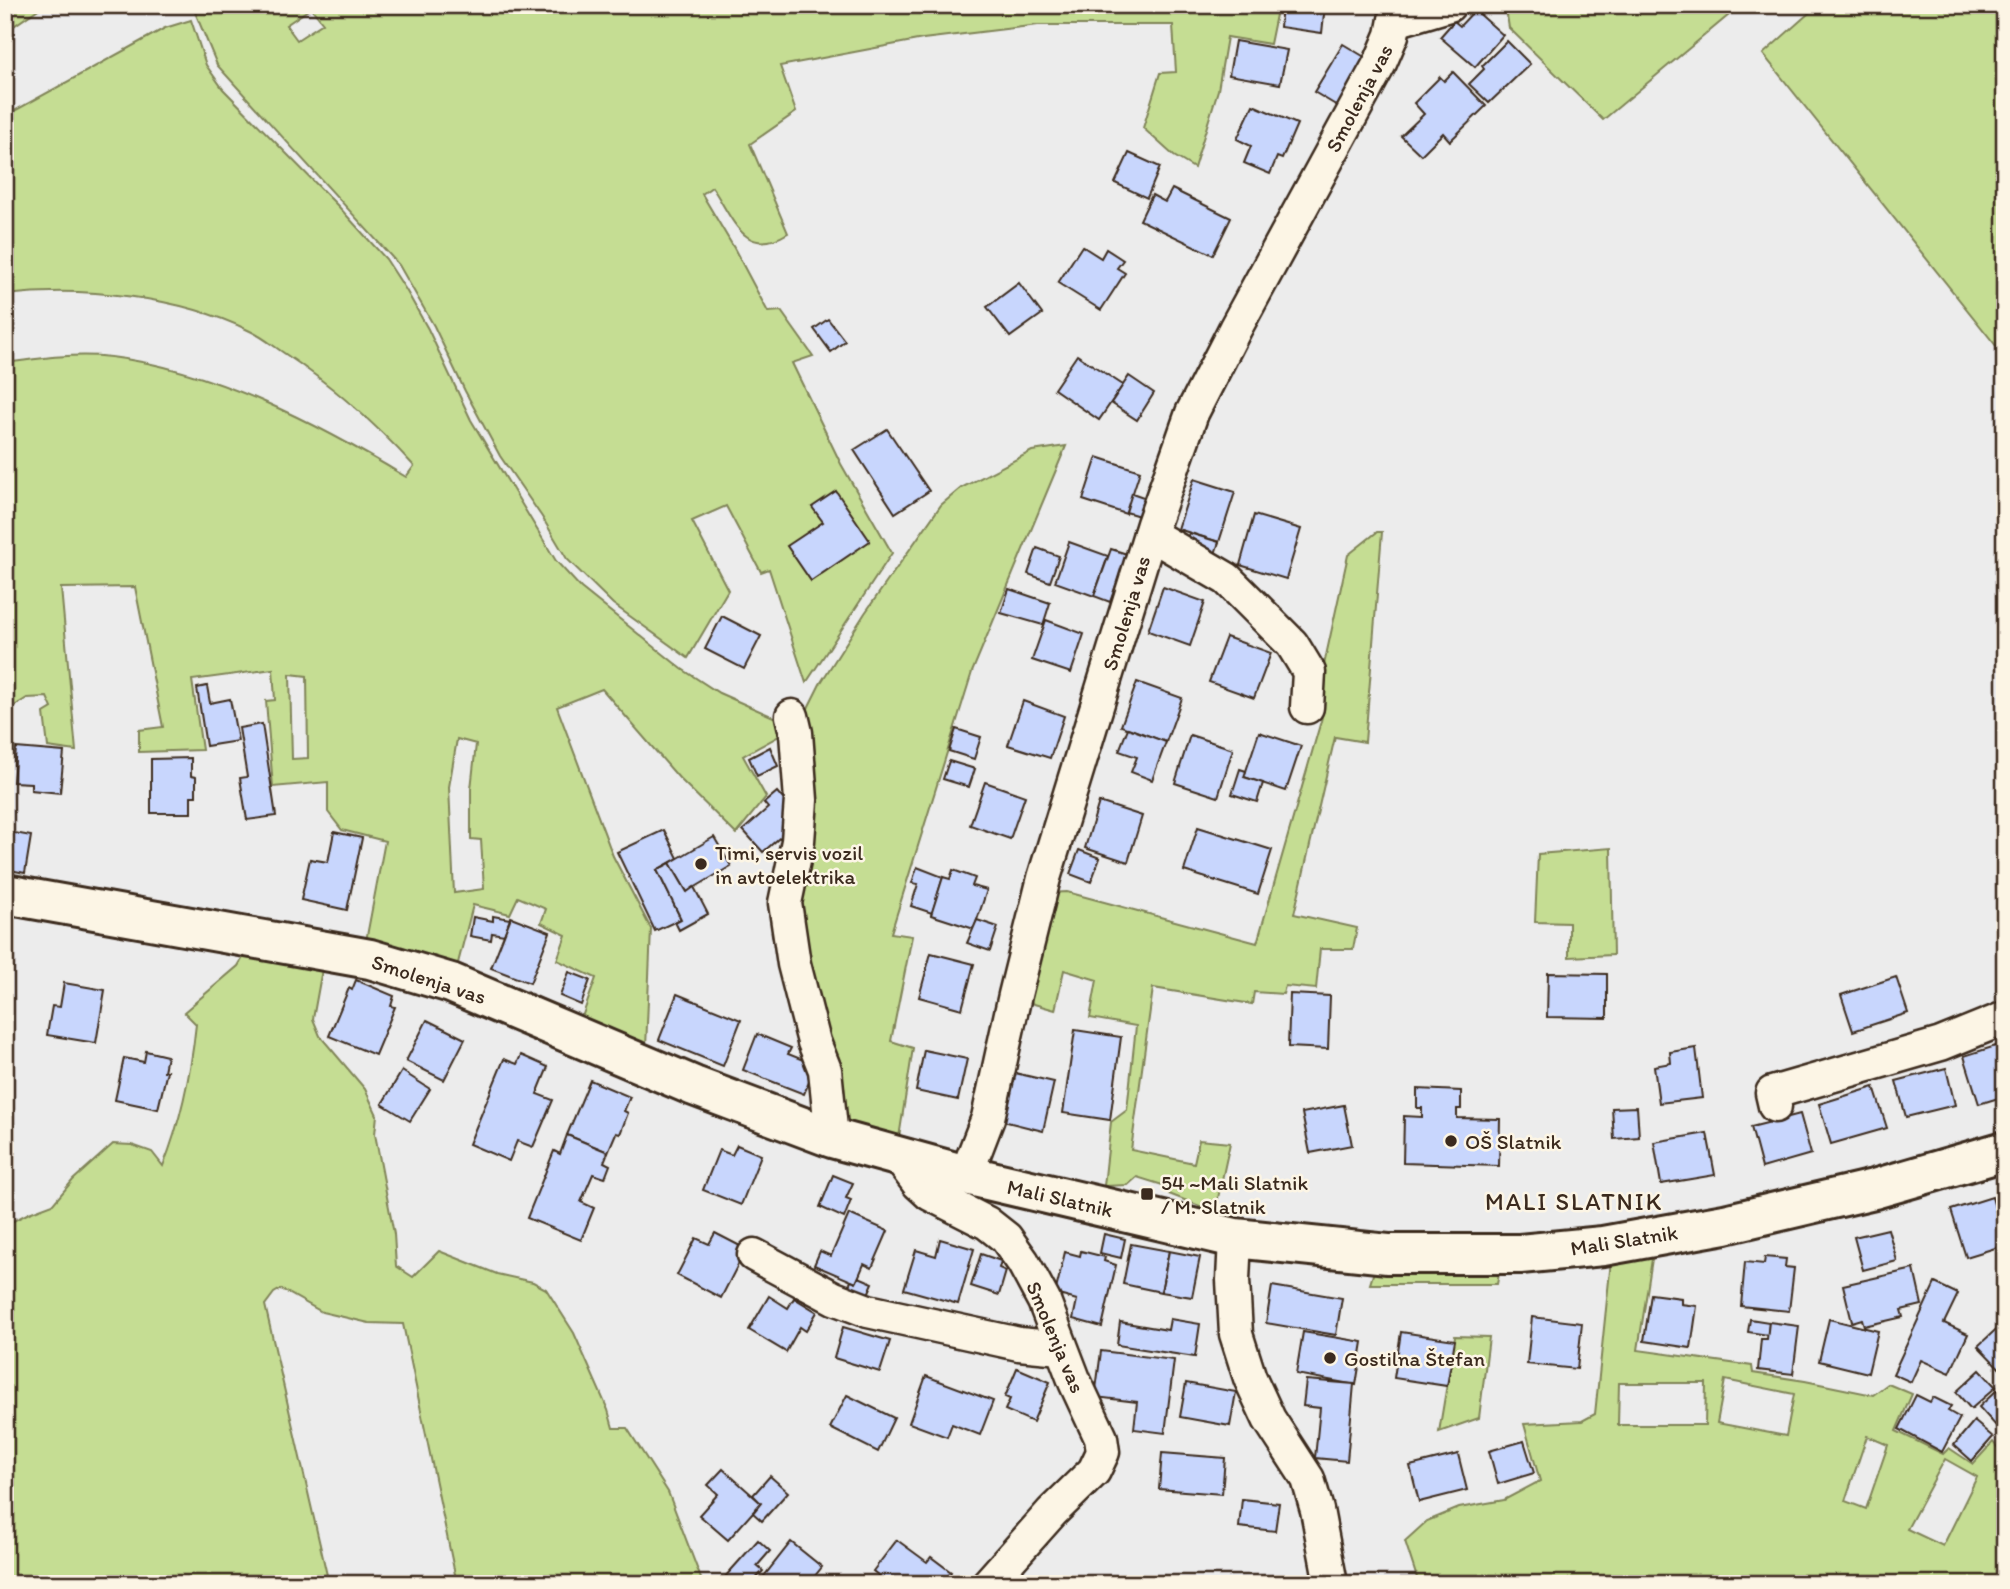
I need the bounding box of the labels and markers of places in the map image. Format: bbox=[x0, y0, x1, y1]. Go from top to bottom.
place label: Timi, servis vozil in avtoelektrika bbox=[715, 840, 863, 889]
marker: Timi, servis vozil in avtoelektrika bbox=[693, 856, 709, 872]
place label: OŠ Slatnik bbox=[1465, 1129, 1562, 1154]
marker: OŠ Slatnik bbox=[1443, 1133, 1459, 1149]
place label: 54 ~Mali Slatnik / M. Slatnik bbox=[1161, 1170, 1308, 1219]
marker: 54 ~Mali Slatnik / M. Slatnik bbox=[1139, 1186, 1155, 1202]
place label: Gostilna Štefan bbox=[1344, 1346, 1485, 1371]
marker: Gostilna Štefan bbox=[1322, 1350, 1338, 1366]

